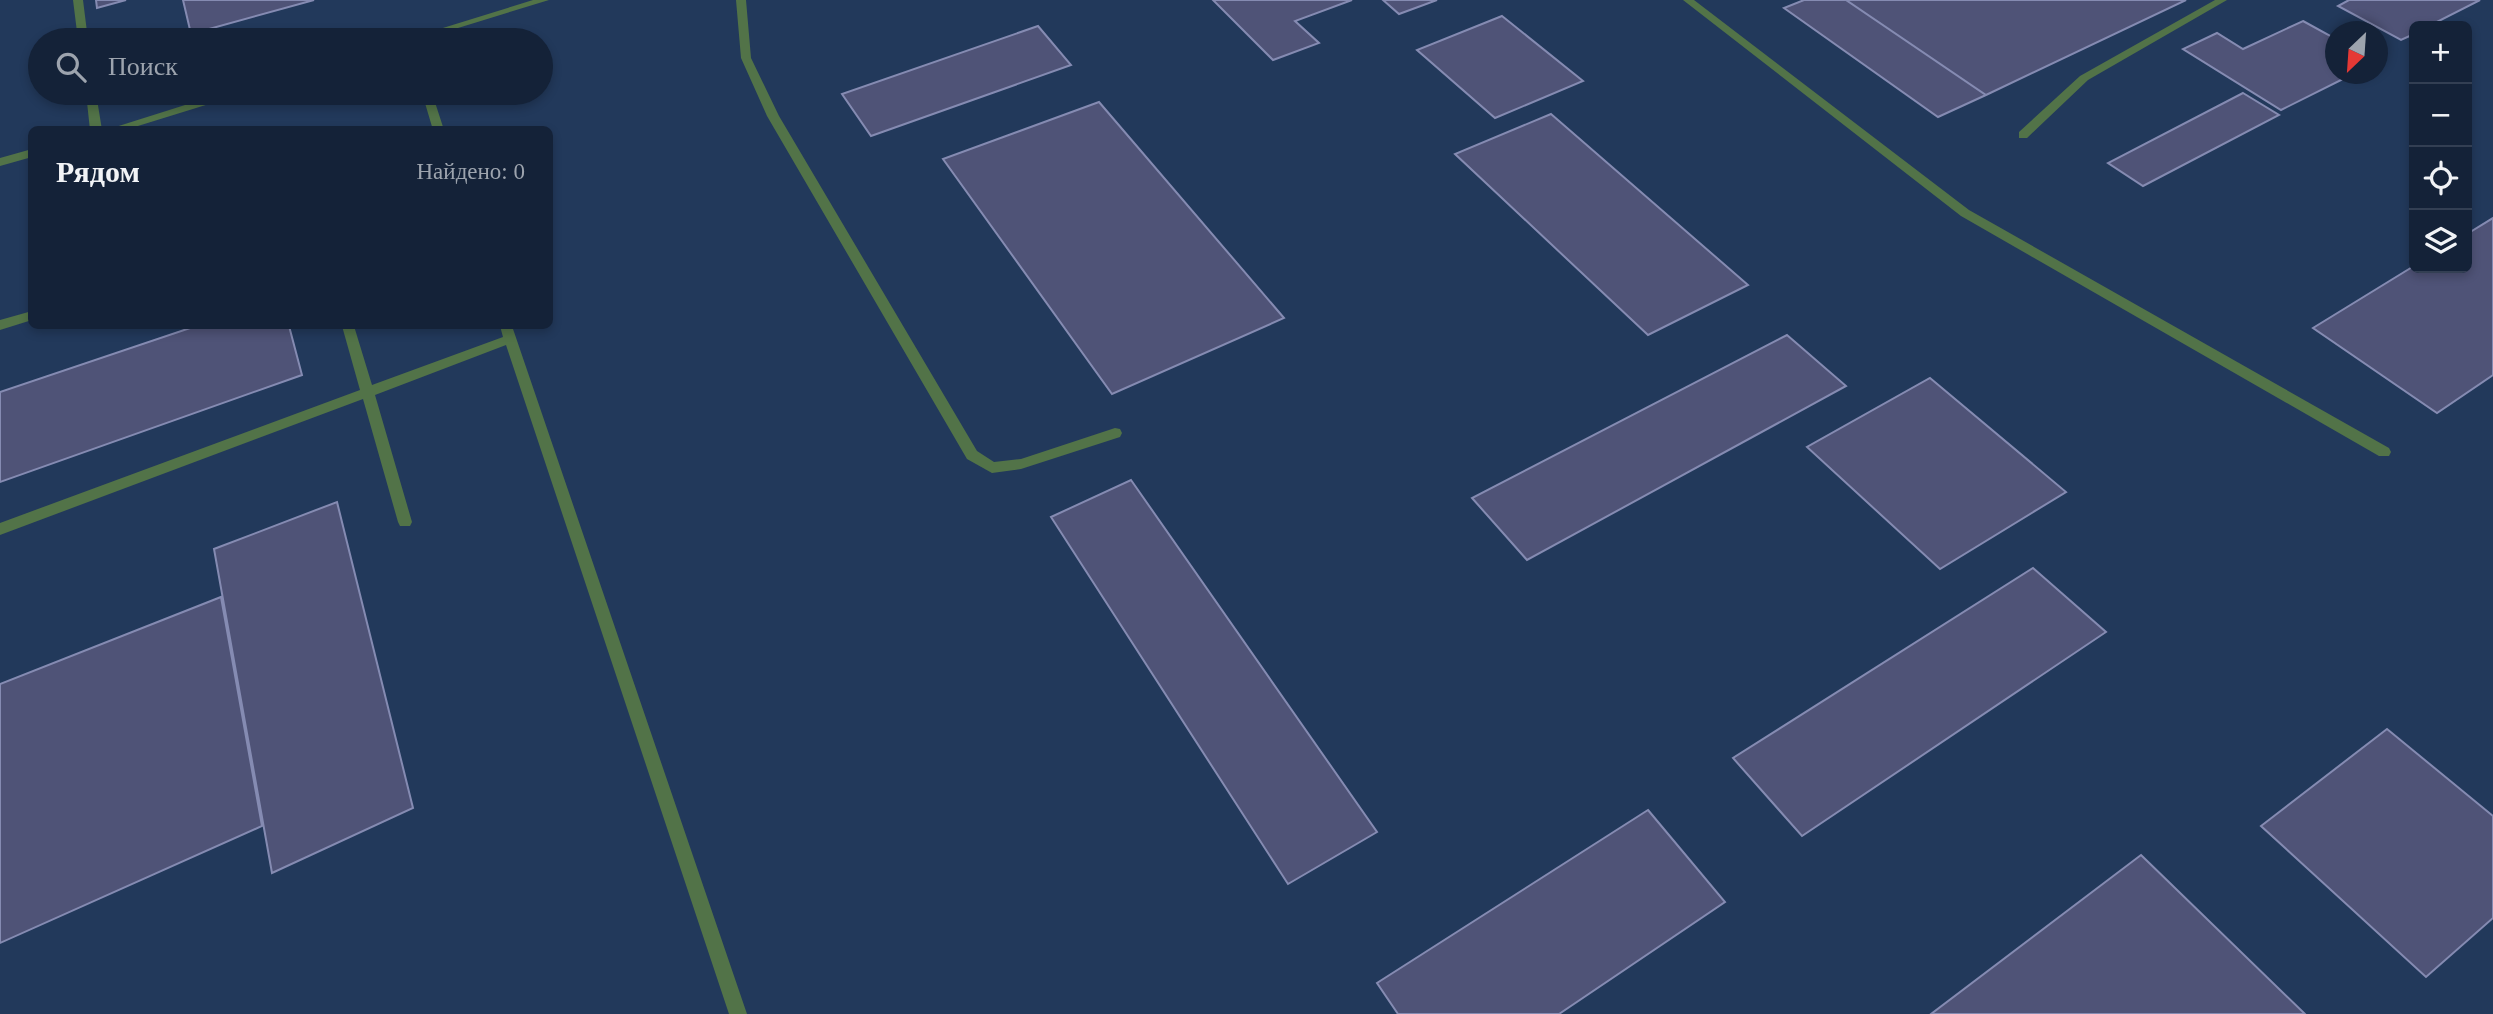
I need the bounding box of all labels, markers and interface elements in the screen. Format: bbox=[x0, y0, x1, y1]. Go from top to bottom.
north arrow bbox=[2325, 21, 2388, 84]
map controls bbox=[2409, 21, 2472, 273]
button: + bbox=[2409, 21, 2472, 84]
search box bbox=[28, 28, 553, 105]
icon: search bbox=[52, 48, 90, 86]
text: Поиск bbox=[108, 52, 178, 81]
button: − bbox=[2409, 84, 2472, 147]
button: locate bbox=[2409, 147, 2472, 210]
text: Рядом bbox=[56, 155, 140, 188]
text: Найдено: 0 bbox=[417, 159, 525, 184]
button: layers bbox=[2409, 210, 2472, 273]

